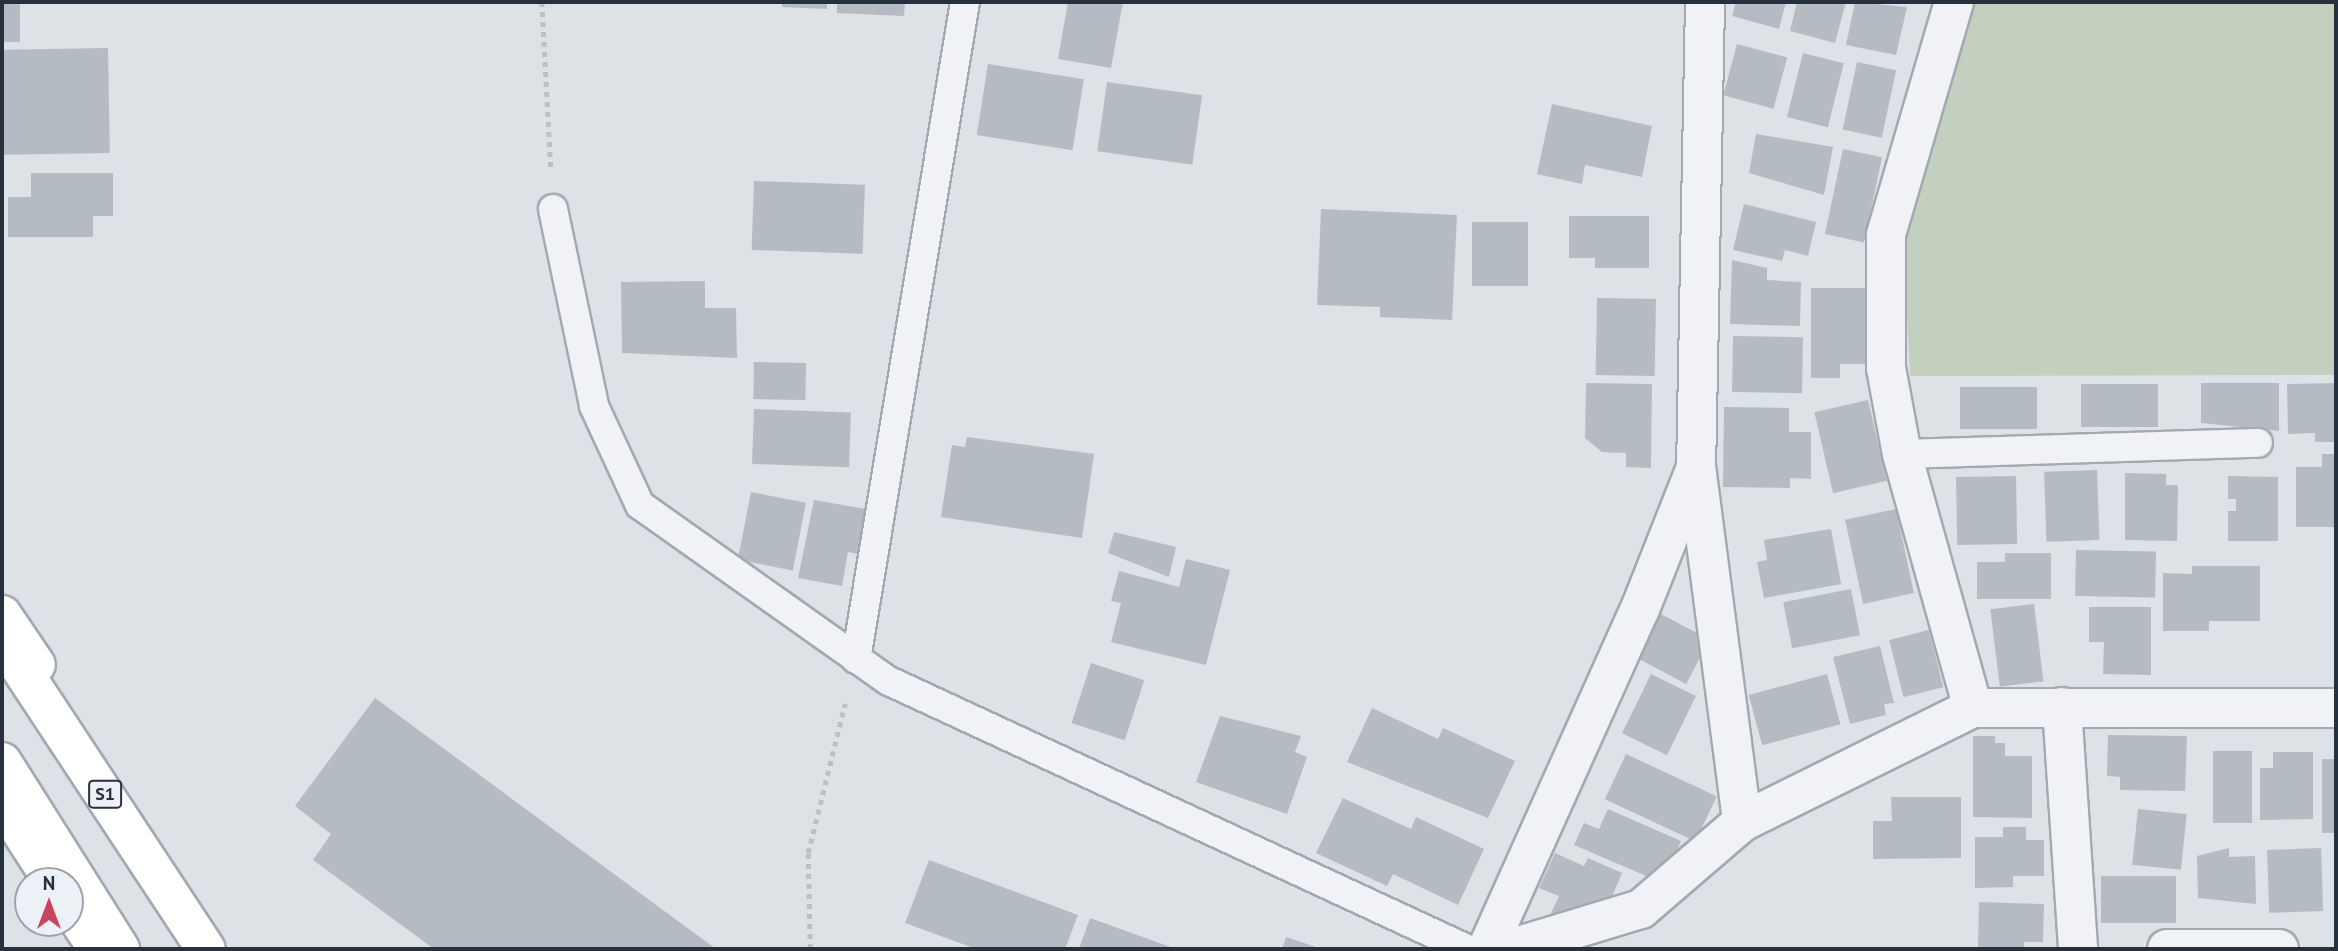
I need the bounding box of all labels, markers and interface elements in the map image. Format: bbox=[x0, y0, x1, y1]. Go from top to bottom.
road number: S1 bbox=[88, 780, 122, 808]
north arrow bbox=[14, 867, 84, 937]
text: N bbox=[43, 871, 55, 895]

